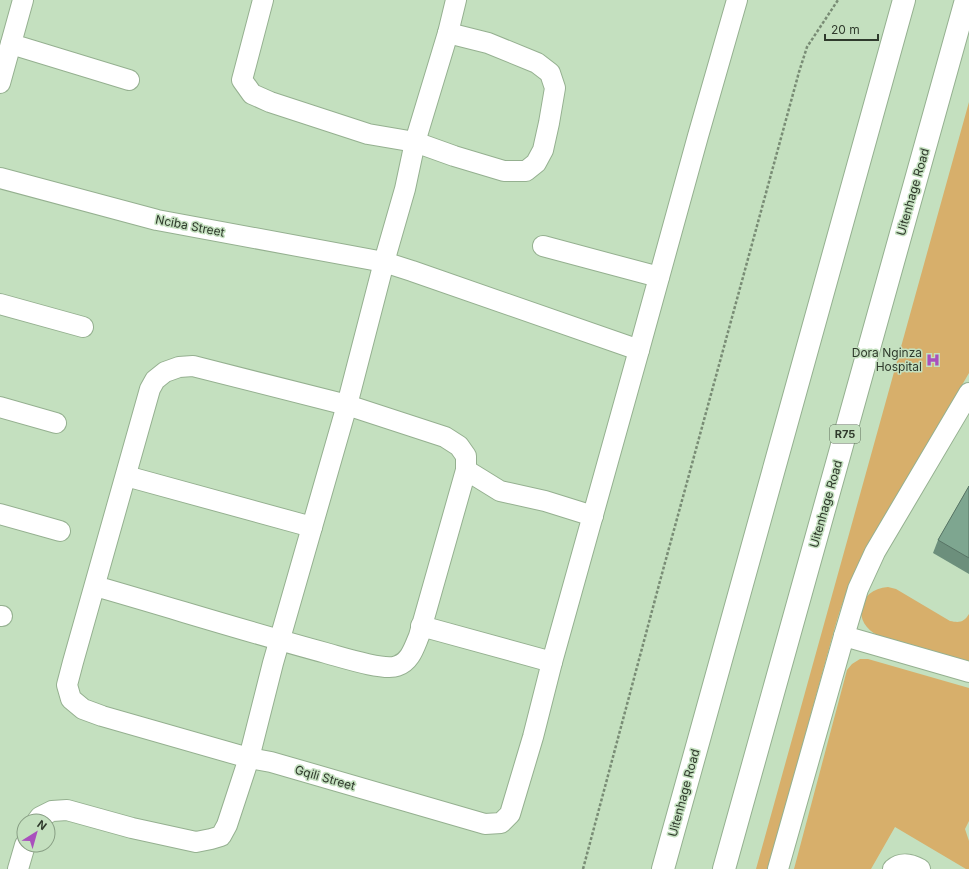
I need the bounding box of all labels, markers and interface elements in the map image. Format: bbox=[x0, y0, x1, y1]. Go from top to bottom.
scale bar bbox=[825, 16, 878, 42]
text: 20 m bbox=[831, 22, 860, 37]
street label: Uitenhage Road bbox=[893, 146, 932, 237]
street label: Nciba Street bbox=[154, 211, 226, 240]
place label: Dora Nginza Hospital bbox=[852, 345, 922, 374]
hospital icon: Dora Nginza Hospital bbox=[925, 352, 941, 368]
road number: R75 bbox=[830, 425, 860, 443]
street label: Uitenhage Road bbox=[806, 458, 845, 549]
street label: Uitenhage Road bbox=[665, 747, 702, 838]
street label: Gqili Street bbox=[293, 762, 357, 793]
north arrow bbox=[16, 813, 56, 853]
text: N bbox=[34, 817, 50, 833]

